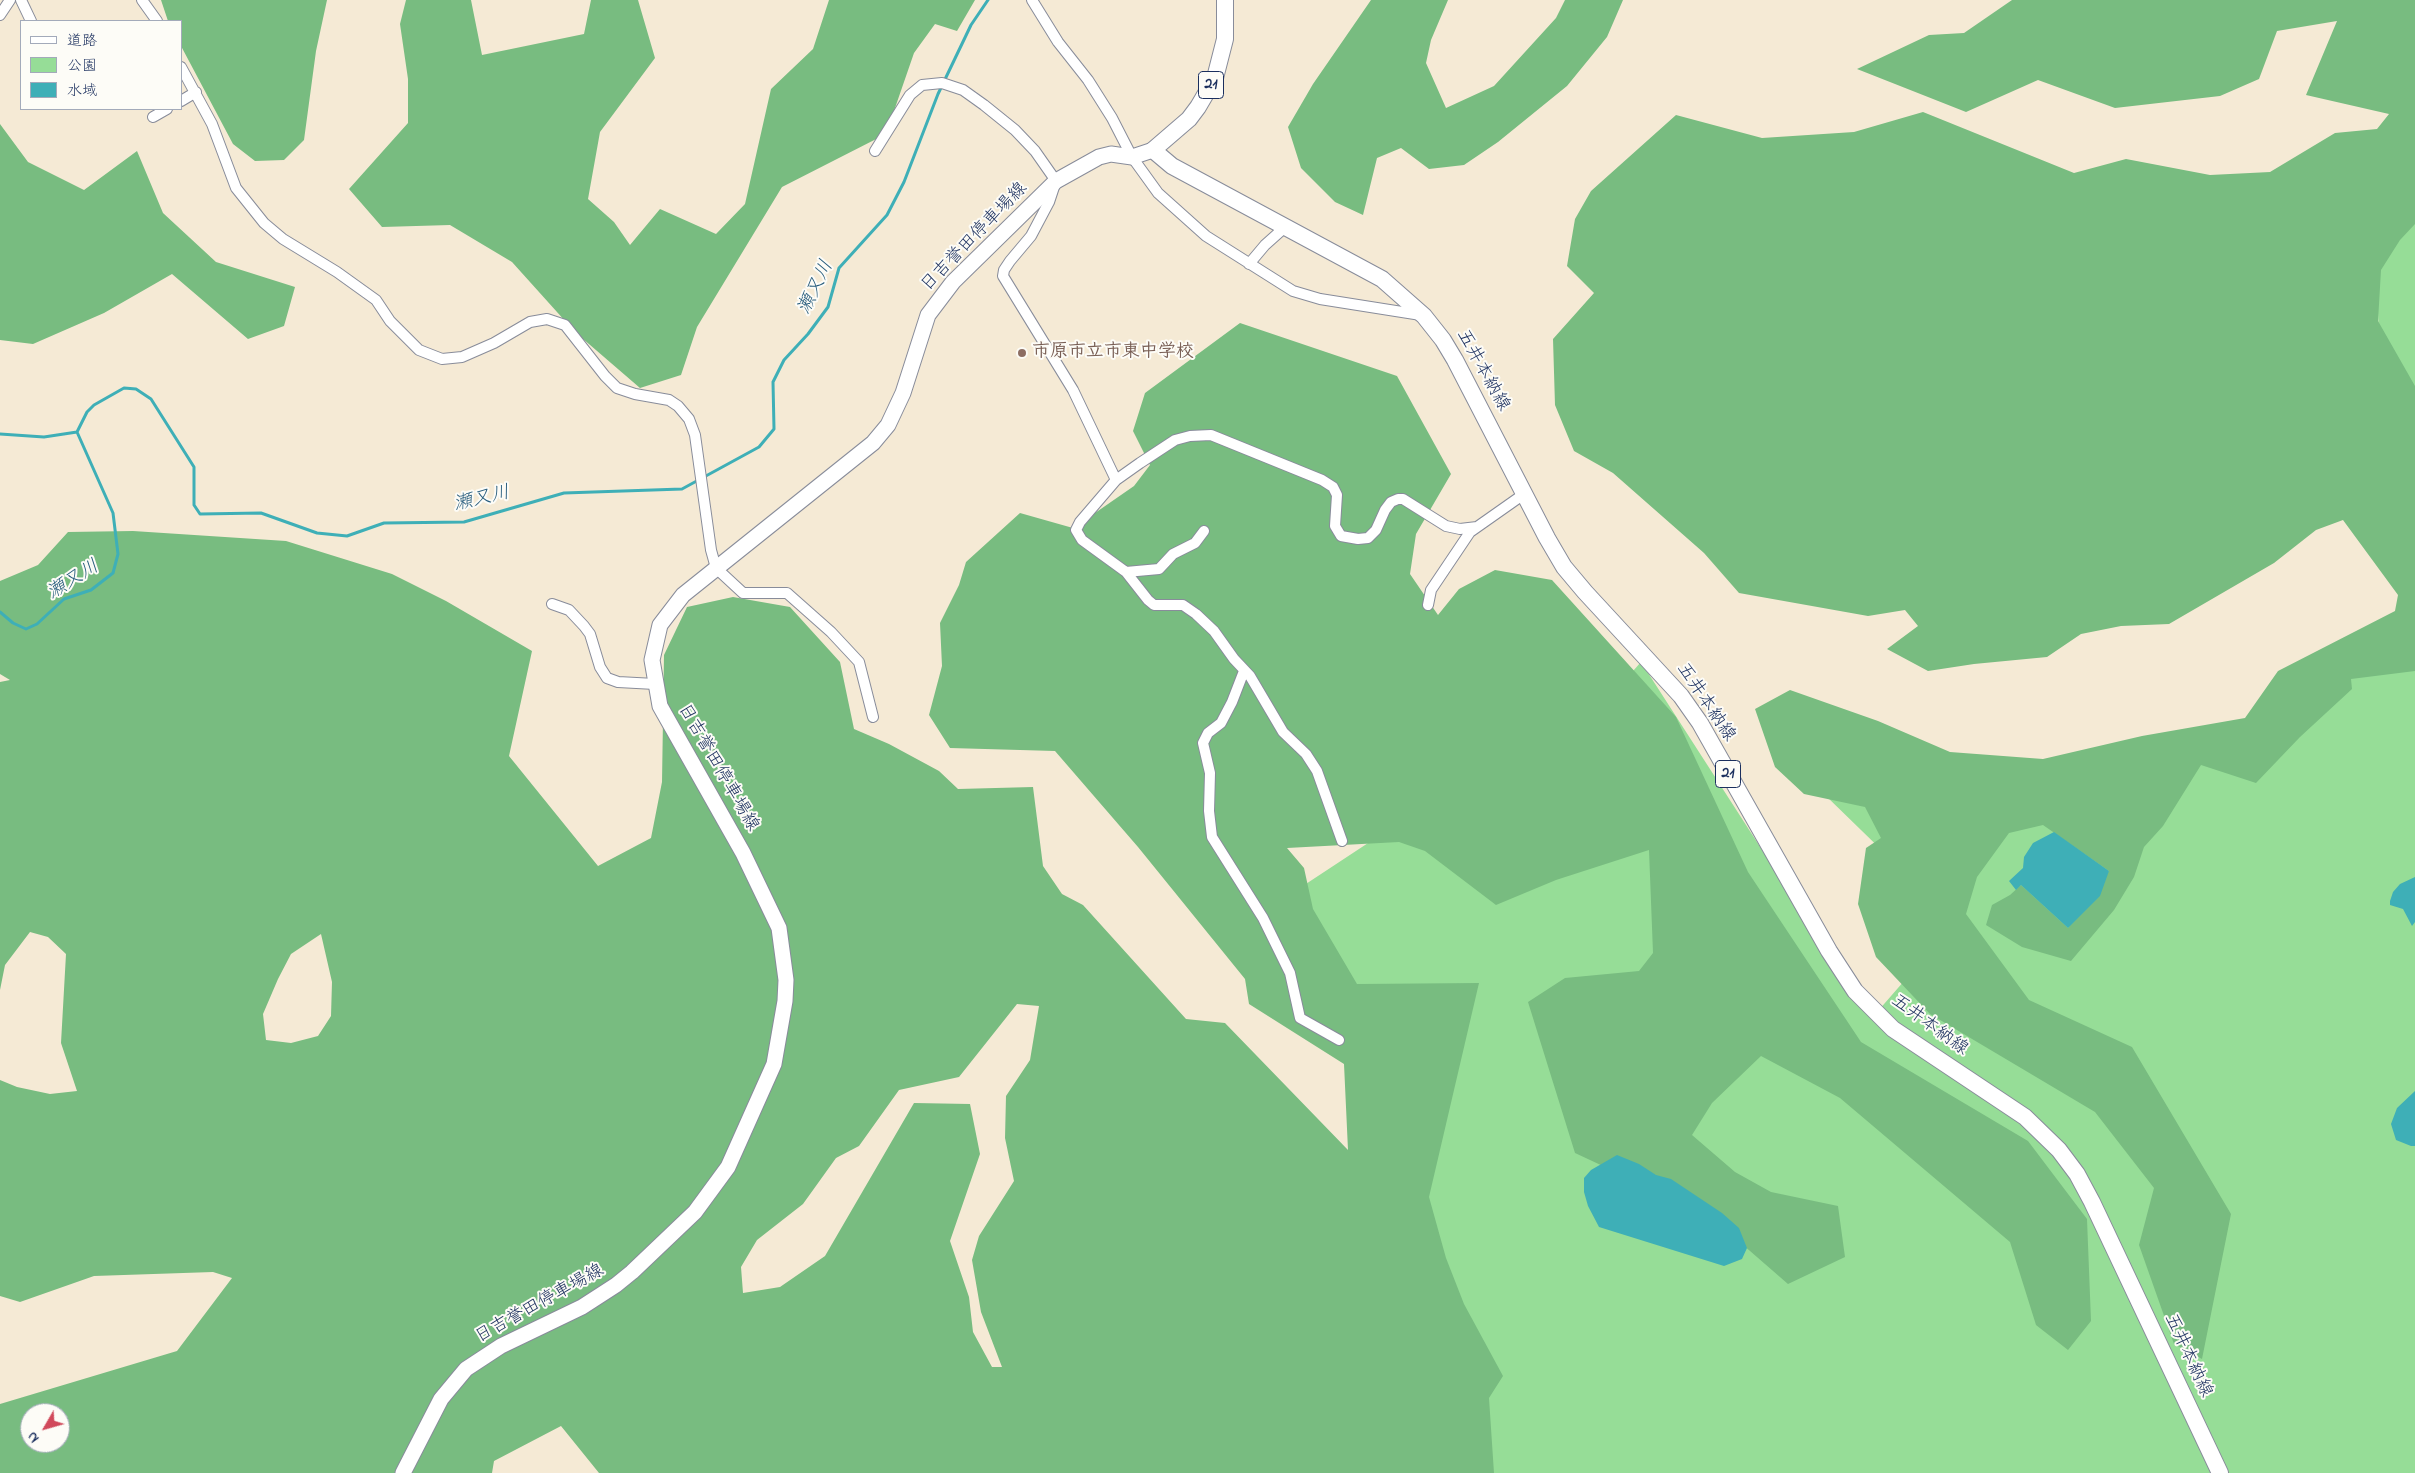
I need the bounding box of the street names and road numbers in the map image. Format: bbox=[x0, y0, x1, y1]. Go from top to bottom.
road number: 21 bbox=[1198, 72, 1224, 98]
street label: 日吉誉田停車場線 bbox=[917, 179, 1033, 297]
street label: 五井本納線 bbox=[1451, 326, 1513, 416]
street label: 五井本納線 bbox=[1671, 660, 1739, 746]
street label: 日吉誉田停車場線 bbox=[672, 700, 762, 836]
road number: 21 bbox=[1716, 761, 1740, 788]
street label: 五井本納線 bbox=[1886, 991, 1972, 1061]
street label: 日吉誉田停車場線 bbox=[472, 1261, 608, 1349]
street label: 五井本納線 bbox=[2158, 1311, 2216, 1401]

